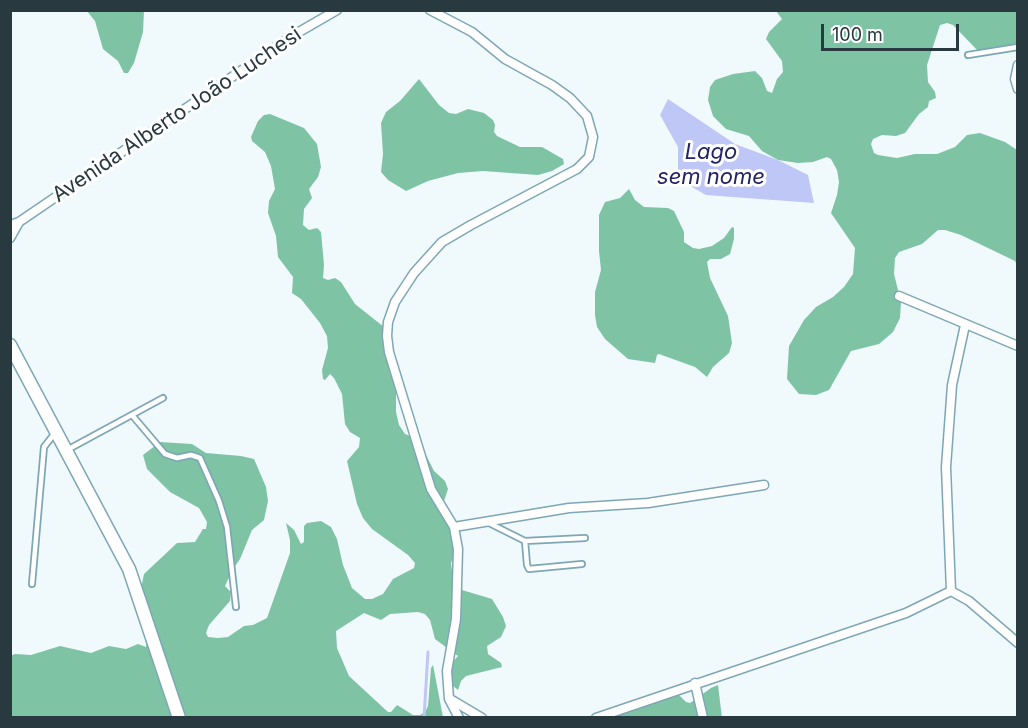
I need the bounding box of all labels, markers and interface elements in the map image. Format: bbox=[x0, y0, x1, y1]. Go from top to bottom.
scale bar bbox=[824, 12, 962, 50]
street label: Avenida Alberto João Luchesi bbox=[48, 22, 306, 208]
text: 100 m bbox=[832, 24, 883, 45]
water label: Lago sem nome bbox=[657, 139, 765, 190]

